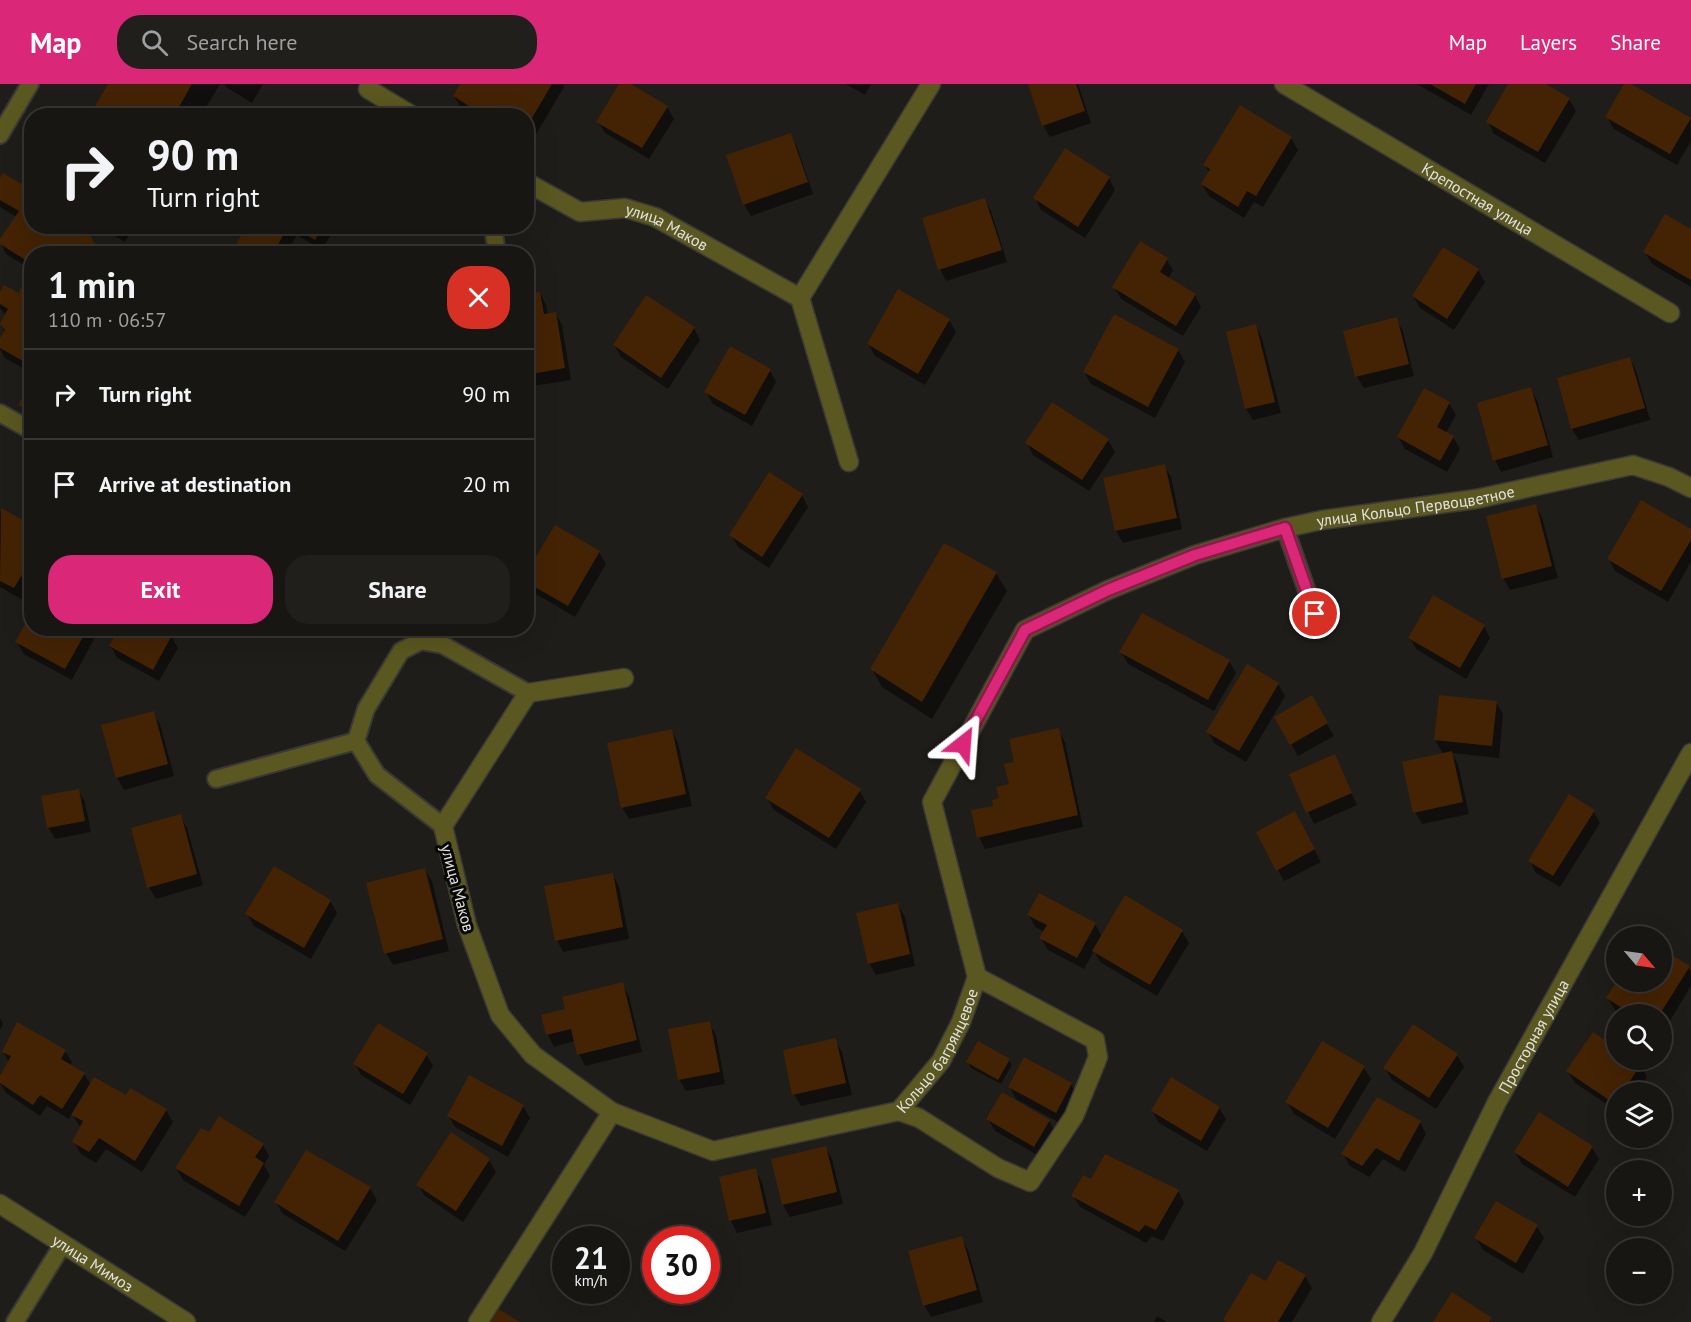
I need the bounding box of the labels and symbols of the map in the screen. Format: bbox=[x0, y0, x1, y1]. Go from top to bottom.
street label: Крепостная улица bbox=[1418, 158, 1537, 240]
street label: улица Маков bbox=[623, 199, 712, 255]
street label: улица Кольцо Первоцветное bbox=[1315, 481, 1516, 531]
pin bbox=[1289, 588, 1340, 639]
position arrow bbox=[931, 712, 995, 776]
street label: улица Маков bbox=[437, 842, 479, 934]
north arrow bbox=[1606, 926, 1672, 992]
street label: Просторная улица bbox=[1494, 976, 1573, 1097]
street label: Кольцо багрянцевое bbox=[892, 986, 982, 1117]
speed limit sign: 30 bbox=[642, 1226, 720, 1304]
street label: улица Мимоз bbox=[49, 1230, 137, 1296]

